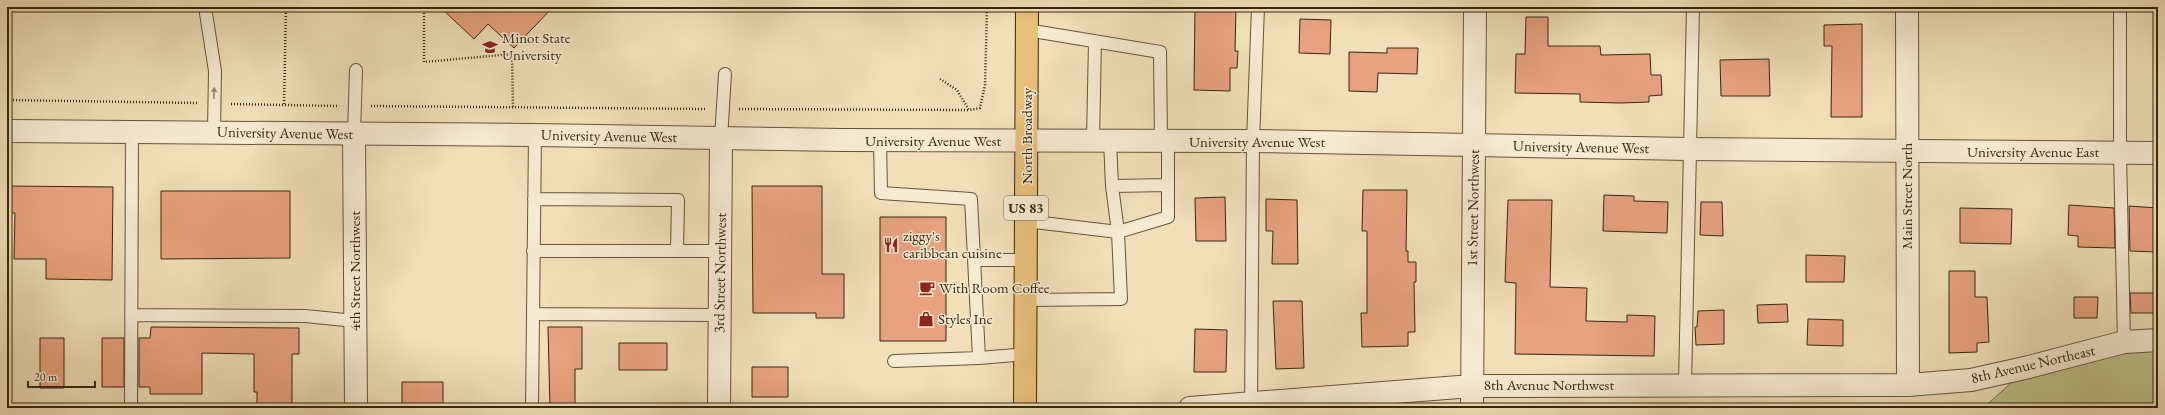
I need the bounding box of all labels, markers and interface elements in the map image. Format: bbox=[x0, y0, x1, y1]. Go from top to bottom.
place label: Minot State University bbox=[502, 28, 571, 64]
school or university icon: Minot State University bbox=[481, 38, 499, 56]
one-way arrow bbox=[211, 86, 217, 99]
street label: North Broadway bbox=[1017, 87, 1036, 184]
street label: University Avenue West bbox=[217, 122, 354, 143]
street label: University Avenue West bbox=[541, 125, 678, 146]
street label: University Avenue West bbox=[865, 131, 1001, 150]
street label: University Avenue West bbox=[1189, 132, 1325, 151]
street label: University Avenue West bbox=[1513, 136, 1650, 157]
street label: Main Street North bbox=[1897, 142, 1916, 249]
street label: University Avenue East bbox=[1967, 142, 2099, 161]
street label: 1st Street Northwest bbox=[1462, 149, 1483, 267]
road number: US 83 bbox=[1004, 196, 1048, 220]
street label: 4th Street Northwest bbox=[345, 211, 364, 331]
street label: 3rd Street Northwest bbox=[709, 212, 730, 333]
place label: ziggy's caribbean cuisine bbox=[903, 226, 1002, 262]
restaurant icon: ziggy's caribbean cuisine bbox=[882, 236, 900, 254]
place label: With Room Coffee bbox=[939, 278, 1050, 297]
cafe icon: With Room Coffee bbox=[918, 279, 936, 297]
place label: Styles Inc bbox=[938, 309, 993, 328]
shop icon: Styles Inc bbox=[917, 310, 935, 328]
street label: 8th Avenue Northeast bbox=[1969, 340, 2097, 387]
scale bar bbox=[28, 363, 95, 389]
text: 20 m bbox=[34, 369, 58, 385]
street label: 8th Avenue Northwest bbox=[1484, 375, 1614, 394]

